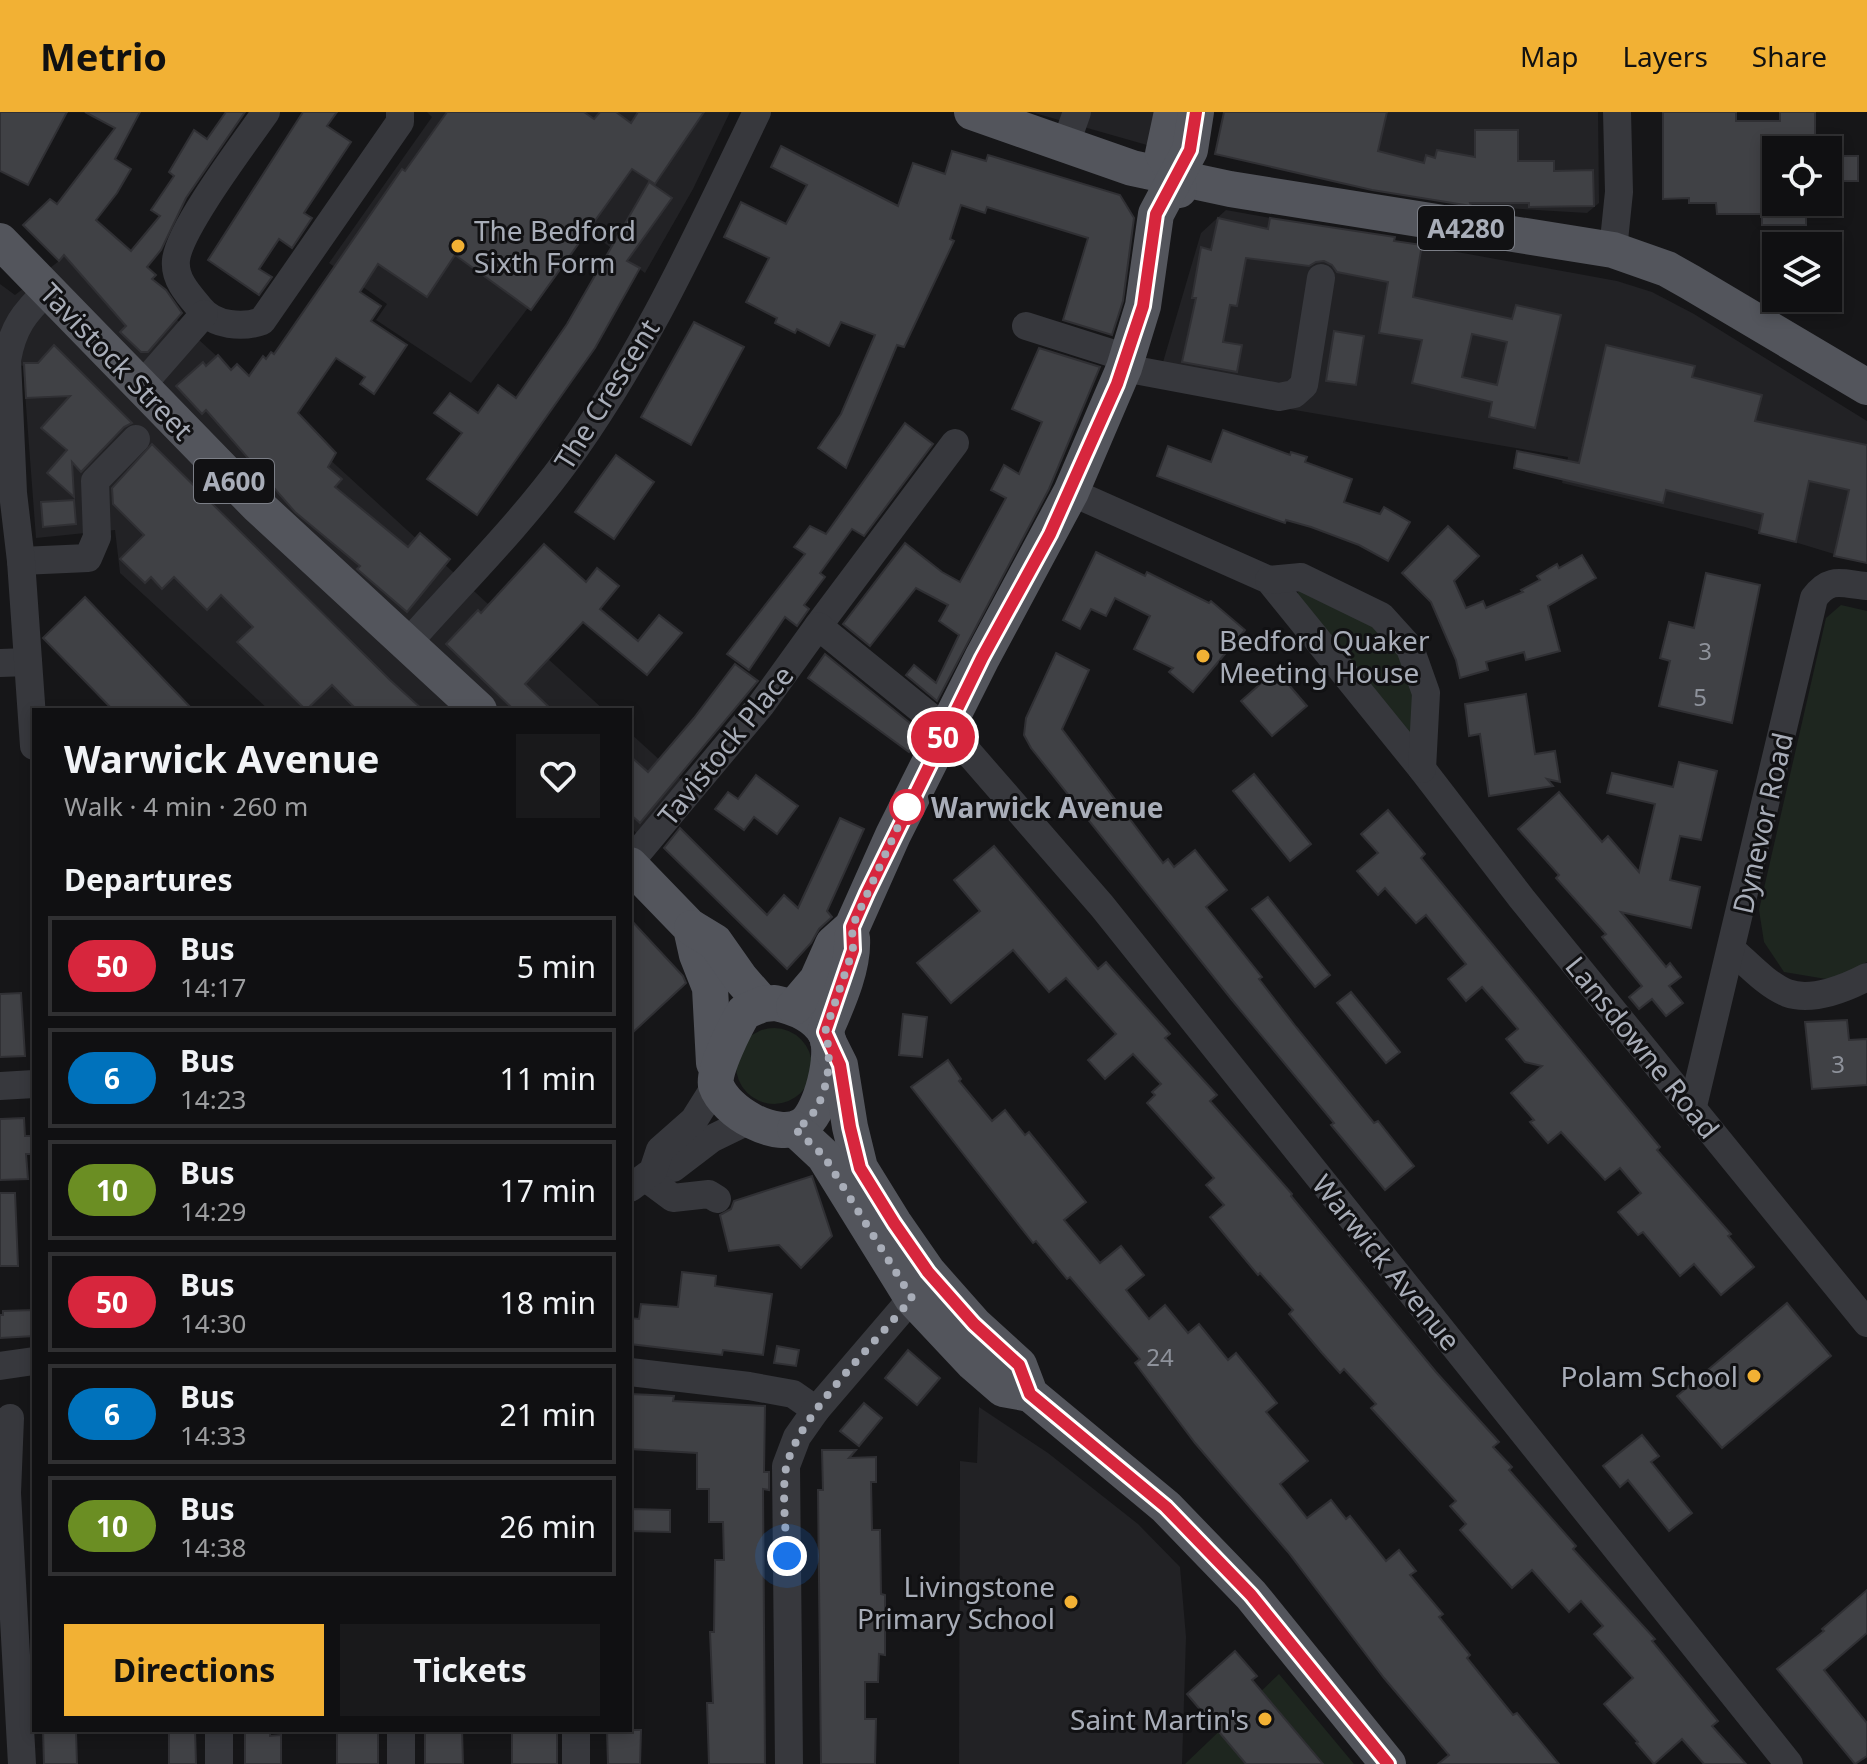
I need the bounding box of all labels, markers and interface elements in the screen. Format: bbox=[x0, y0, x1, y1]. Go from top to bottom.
text: Metrio bbox=[40, 30, 167, 82]
text: Map bbox=[1520, 37, 1578, 75]
text: Layers bbox=[1622, 37, 1708, 75]
text: Share bbox=[1752, 37, 1827, 75]
map controls bbox=[1762, 136, 1842, 312]
button: locate bbox=[1762, 136, 1842, 216]
road number: A4280 bbox=[1418, 206, 1514, 250]
place label: The Bedford Sixth Form bbox=[474, 211, 636, 281]
button: layers bbox=[1762, 232, 1842, 312]
marker: The Bedford Sixth Form bbox=[449, 237, 467, 255]
street label: Tavistock Street bbox=[32, 274, 202, 448]
street label: The Crescent bbox=[545, 312, 667, 476]
road number: A600 bbox=[194, 459, 274, 503]
place label: Bedford Quaker Meeting House bbox=[1219, 621, 1430, 691]
house number: 3 bbox=[1698, 634, 1712, 667]
marker: Bedford Quaker Meeting House bbox=[1194, 647, 1212, 665]
street label: Tavistock Place bbox=[649, 657, 801, 833]
house number: 5 bbox=[1693, 680, 1707, 713]
line badge: 50 bbox=[907, 711, 979, 763]
text: 50 bbox=[927, 718, 959, 756]
street label: Dynevor Road bbox=[1723, 729, 1801, 917]
text: Warwick Avenue bbox=[64, 732, 379, 784]
button: heart bbox=[516, 734, 600, 818]
text: Walk · 4 min · 260 m bbox=[64, 788, 308, 824]
place label: Warwick Avenue bbox=[931, 788, 1163, 826]
marker: Warwick Avenue bbox=[890, 790, 924, 824]
text: Departures bbox=[64, 859, 233, 900]
text: Bus bbox=[180, 928, 235, 969]
text: 5 min bbox=[517, 946, 596, 987]
text: 50 bbox=[96, 947, 128, 985]
street label: Lansdowne Road bbox=[1558, 948, 1728, 1146]
text: 14:17 bbox=[180, 969, 246, 1005]
text: Bus bbox=[180, 1040, 235, 1081]
house number: 3 bbox=[1831, 1047, 1845, 1080]
text: 11 min bbox=[500, 1058, 596, 1099]
text: 6 bbox=[104, 1059, 120, 1097]
text: 14:23 bbox=[180, 1081, 246, 1117]
text: Bus bbox=[180, 1152, 235, 1193]
street label: Warwick Avenue bbox=[1304, 1166, 1470, 1358]
text: 17 min bbox=[500, 1170, 596, 1211]
text: 10 bbox=[96, 1171, 128, 1209]
text: 14:29 bbox=[180, 1193, 246, 1229]
text: Bus bbox=[180, 1264, 235, 1305]
text: 18 min bbox=[500, 1282, 596, 1323]
text: 50 bbox=[96, 1283, 128, 1321]
text: 14:30 bbox=[180, 1305, 246, 1341]
house number: 24 bbox=[1146, 1340, 1174, 1373]
place label: Polam School bbox=[1561, 1357, 1738, 1395]
marker: Polam School bbox=[1745, 1367, 1763, 1385]
text: Bus bbox=[180, 1376, 235, 1417]
text: 21 min bbox=[500, 1394, 596, 1435]
text: 6 bbox=[104, 1395, 120, 1433]
text: 14:33 bbox=[180, 1417, 246, 1453]
text: Bus bbox=[180, 1488, 235, 1529]
text: 26 min bbox=[500, 1506, 596, 1547]
text: 10 bbox=[96, 1507, 128, 1545]
text: 14:38 bbox=[180, 1529, 246, 1565]
your location bbox=[767, 1536, 807, 1576]
place label: Livingstone Primary School bbox=[857, 1567, 1055, 1637]
marker: Livingstone Primary School bbox=[1062, 1593, 1080, 1611]
button: Directions bbox=[64, 1624, 324, 1716]
button: Tickets bbox=[340, 1624, 600, 1716]
place label: Saint Martin's bbox=[1070, 1700, 1249, 1738]
marker: Saint Martin's bbox=[1256, 1710, 1274, 1728]

